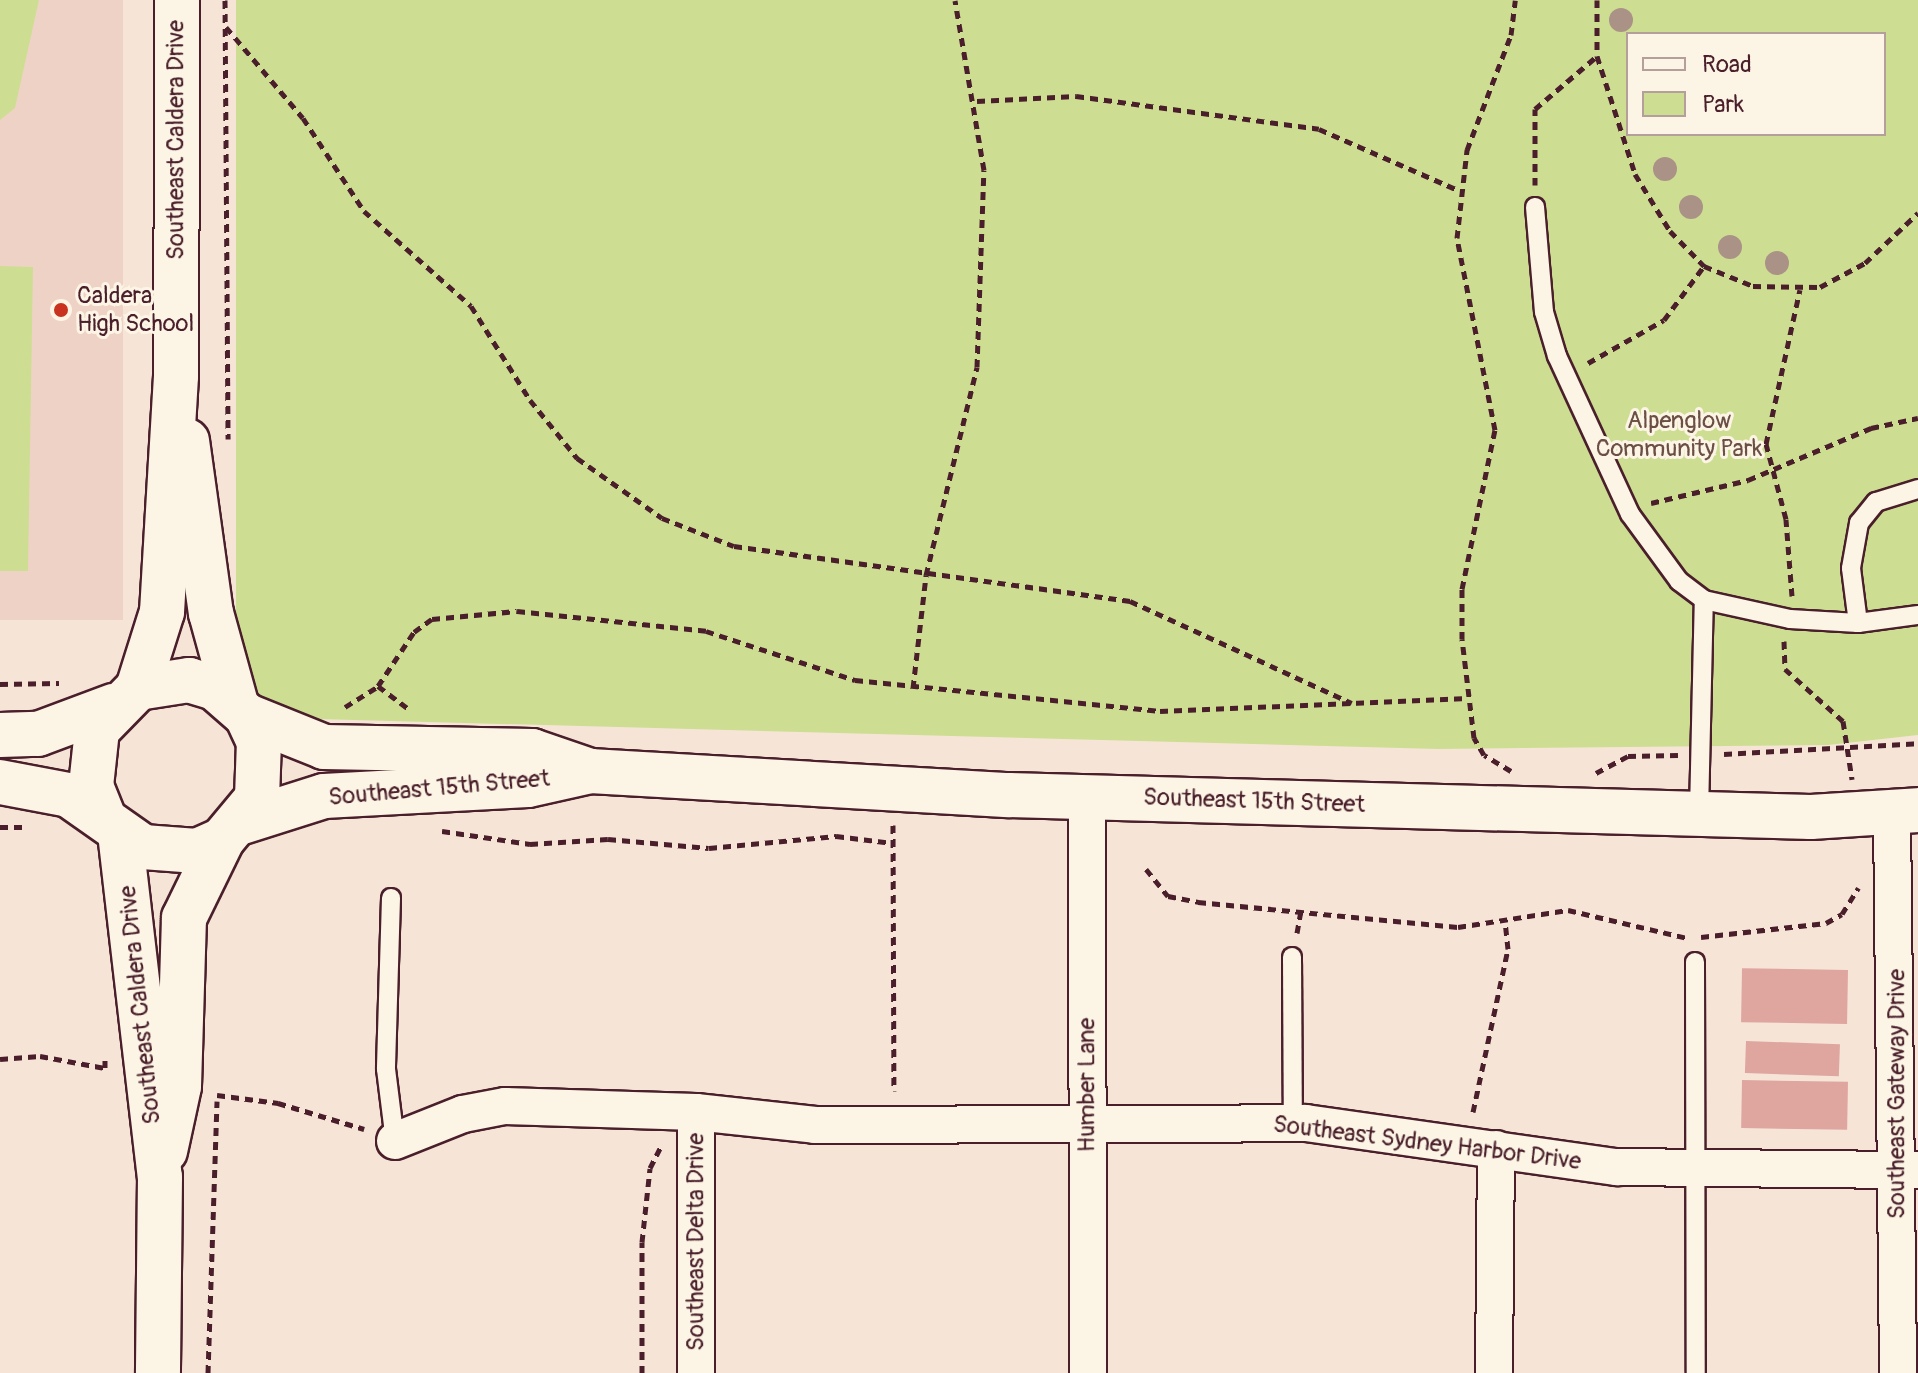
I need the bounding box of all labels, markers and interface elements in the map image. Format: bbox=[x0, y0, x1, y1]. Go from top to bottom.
street label: Southeast Caldera Drive bbox=[162, 20, 190, 260]
legend bbox=[1626, 32, 1886, 136]
text: Road bbox=[1702, 50, 1752, 79]
text: Park bbox=[1702, 90, 1744, 119]
place label: Caldera High School bbox=[77, 282, 194, 338]
marker: Caldera High School bbox=[52, 301, 70, 319]
park label: Alpenglow Community Park bbox=[1596, 407, 1762, 463]
street label: Southeast 15th Street bbox=[327, 764, 551, 812]
street label: Southeast 15th Street bbox=[1143, 783, 1365, 819]
street label: Southeast Caldera Drive bbox=[113, 884, 167, 1126]
street label: Southeast Gateway Drive bbox=[1883, 969, 1911, 1219]
street label: Humber Lane bbox=[1073, 1018, 1101, 1152]
street label: Southeast Sydney Harbor Drive bbox=[1271, 1110, 1583, 1176]
street label: Southeast Delta Drive bbox=[682, 1133, 710, 1351]

